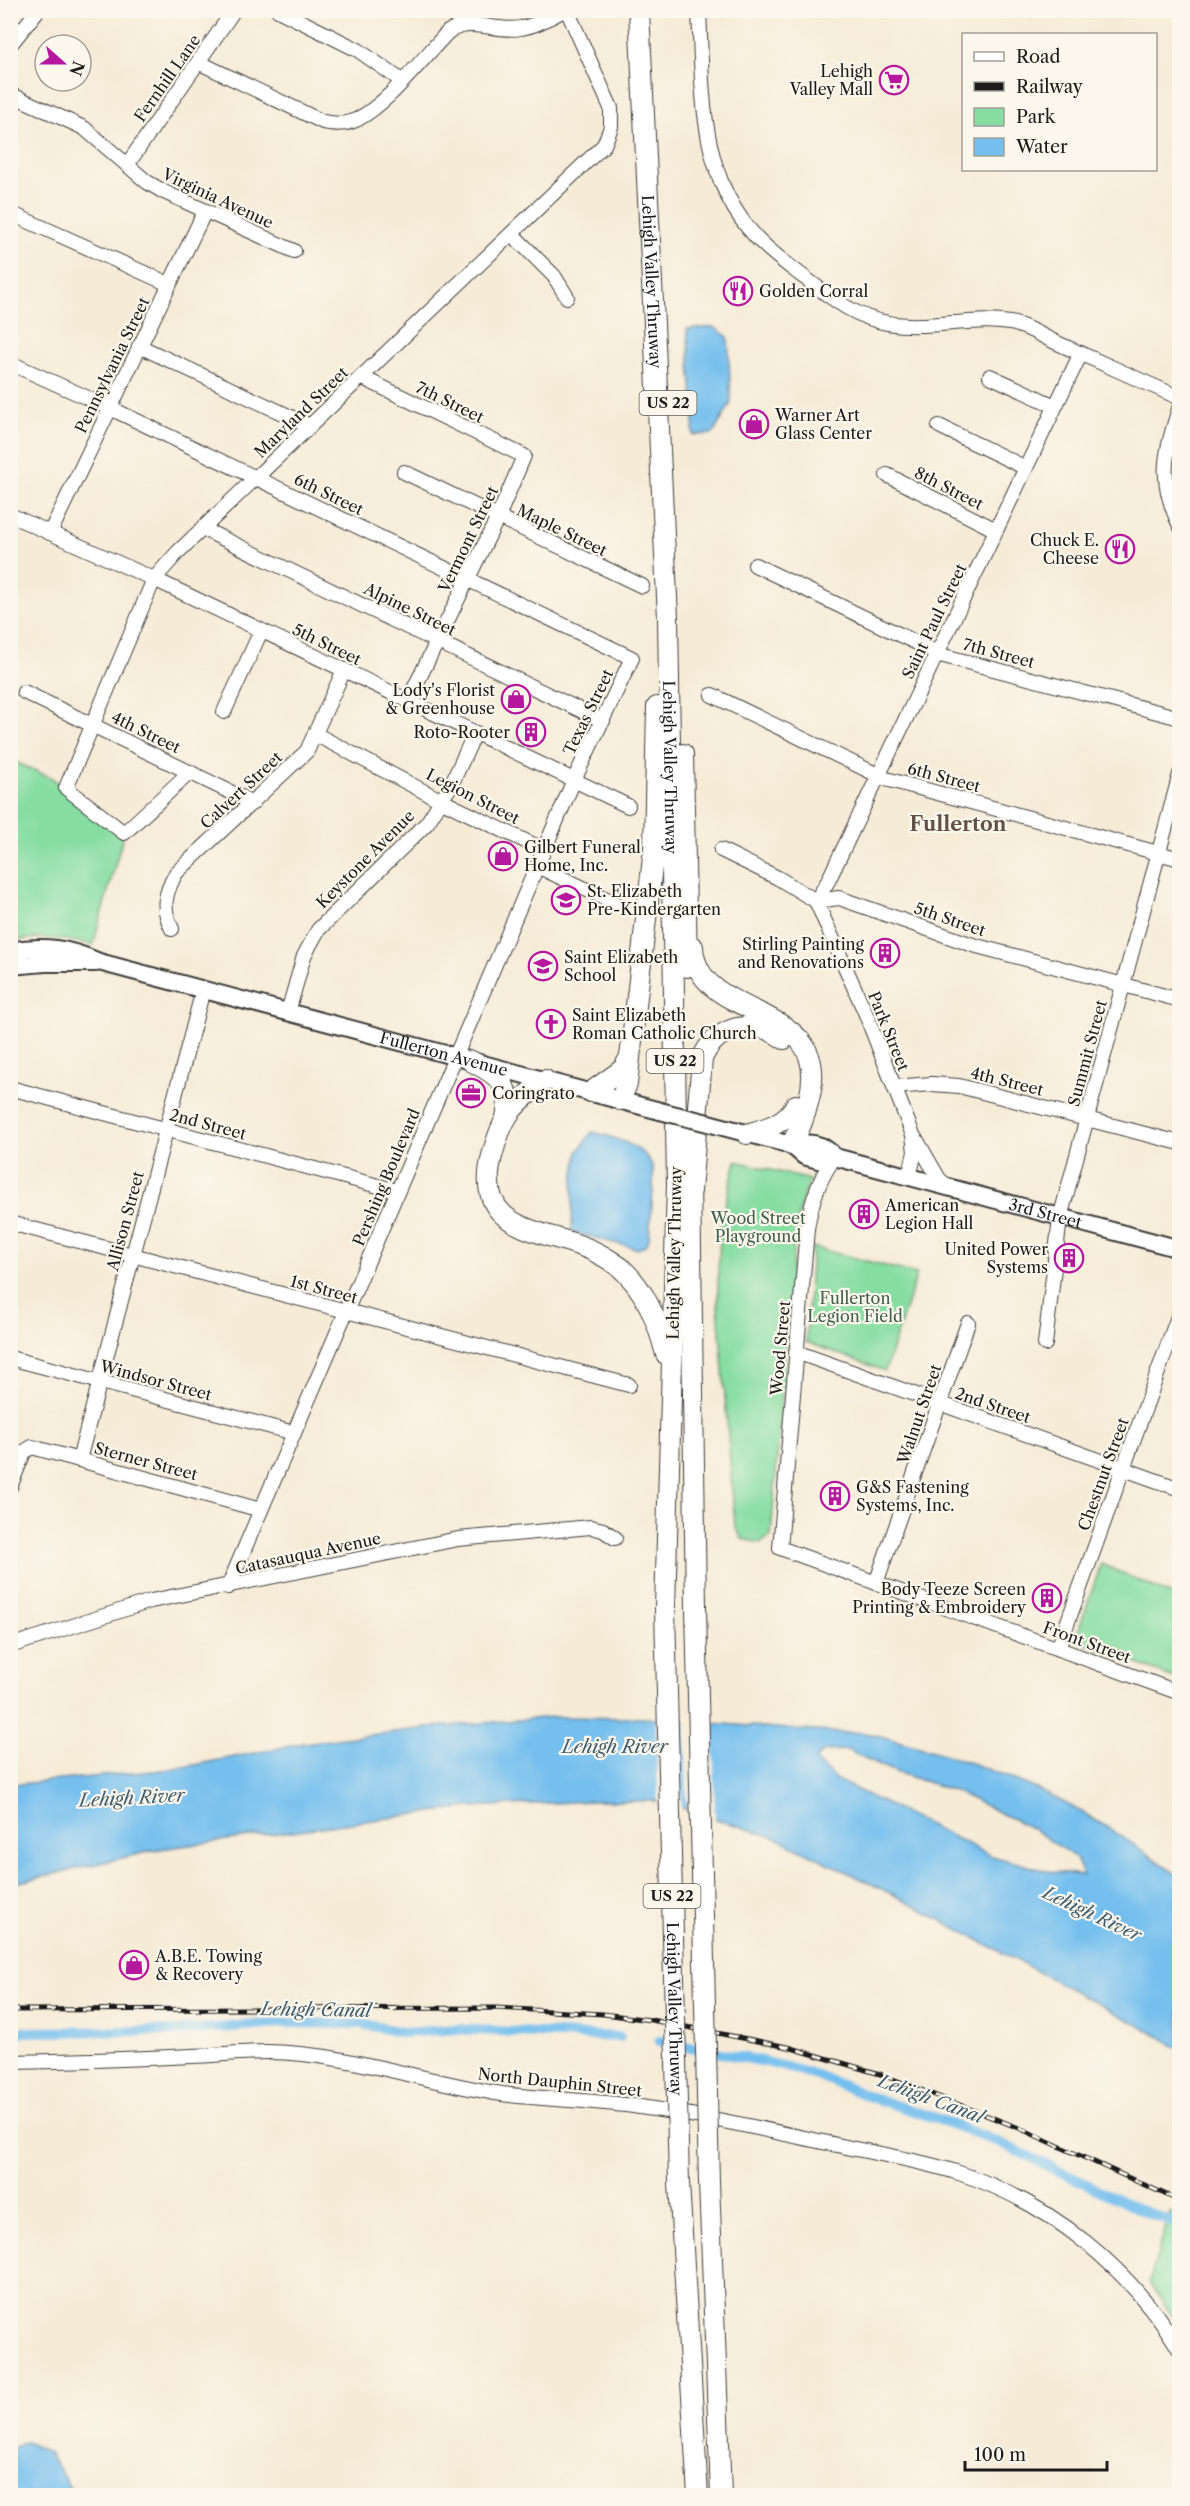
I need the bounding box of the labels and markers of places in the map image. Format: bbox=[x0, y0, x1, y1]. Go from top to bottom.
place label: Lehigh Valley Mall bbox=[789, 61, 873, 99]
supermarket icon: Lehigh Valley Mall bbox=[878, 64, 910, 96]
restaurant icon: Golden Corral bbox=[722, 275, 754, 307]
place label: Golden Corral bbox=[759, 281, 868, 301]
place label: Warner Art Glass Center bbox=[774, 405, 872, 443]
shop icon: Warner Art Glass Center bbox=[738, 408, 770, 440]
place label: Chuck E. Cheese bbox=[1030, 530, 1099, 568]
restaurant icon: Chuck E. Cheese bbox=[1104, 533, 1136, 565]
place label: Lody's Florist & Greenhouse bbox=[385, 680, 495, 718]
shop icon: Lody's Florist & Greenhouse bbox=[500, 683, 532, 715]
building icon: Roto-Rooter bbox=[515, 716, 547, 748]
place label: Roto-Rooter bbox=[413, 722, 510, 742]
place label: Gilbert Funeral Home, Inc. bbox=[524, 837, 641, 875]
shop icon: Gilbert Funeral Home, Inc. bbox=[487, 840, 519, 872]
place label: St. Elizabeth Pre-Kindergarten bbox=[587, 881, 721, 919]
school or university icon: St. Elizabeth Pre-Kindergarten bbox=[550, 884, 582, 916]
place label: Stirling Painting and Renovations bbox=[738, 934, 865, 972]
building icon: Stirling Painting and Renovations bbox=[869, 937, 901, 969]
place label: Saint Elizabeth School bbox=[564, 947, 678, 985]
school or university icon: Saint Elizabeth School bbox=[527, 950, 559, 982]
place label: Saint Elizabeth Roman Catholic Church bbox=[572, 1005, 757, 1043]
church icon: Saint Elizabeth Roman Catholic Church bbox=[535, 1008, 567, 1040]
office icon: Coringrato bbox=[455, 1077, 487, 1109]
place label: Coringrato bbox=[492, 1083, 575, 1103]
place label: American Legion Hall bbox=[884, 1195, 974, 1233]
building icon: American Legion Hall bbox=[848, 1198, 880, 1230]
place label: United Power Systems bbox=[945, 1239, 1048, 1277]
building icon: United Power Systems bbox=[1053, 1242, 1085, 1274]
place label: G&S Fastening Systems, Inc. bbox=[856, 1477, 969, 1515]
building icon: G&S Fastening Systems, Inc. bbox=[819, 1480, 851, 1512]
place label: Body Teeze Screen Printing & Embroidery bbox=[852, 1579, 1027, 1617]
building icon: Body Teeze Screen Printing & Embroidery bbox=[1031, 1582, 1063, 1614]
place label: A.B.E. Towing & Recovery bbox=[154, 1946, 262, 1984]
shop icon: A.B.E. Towing & Recovery bbox=[118, 1949, 150, 1981]

